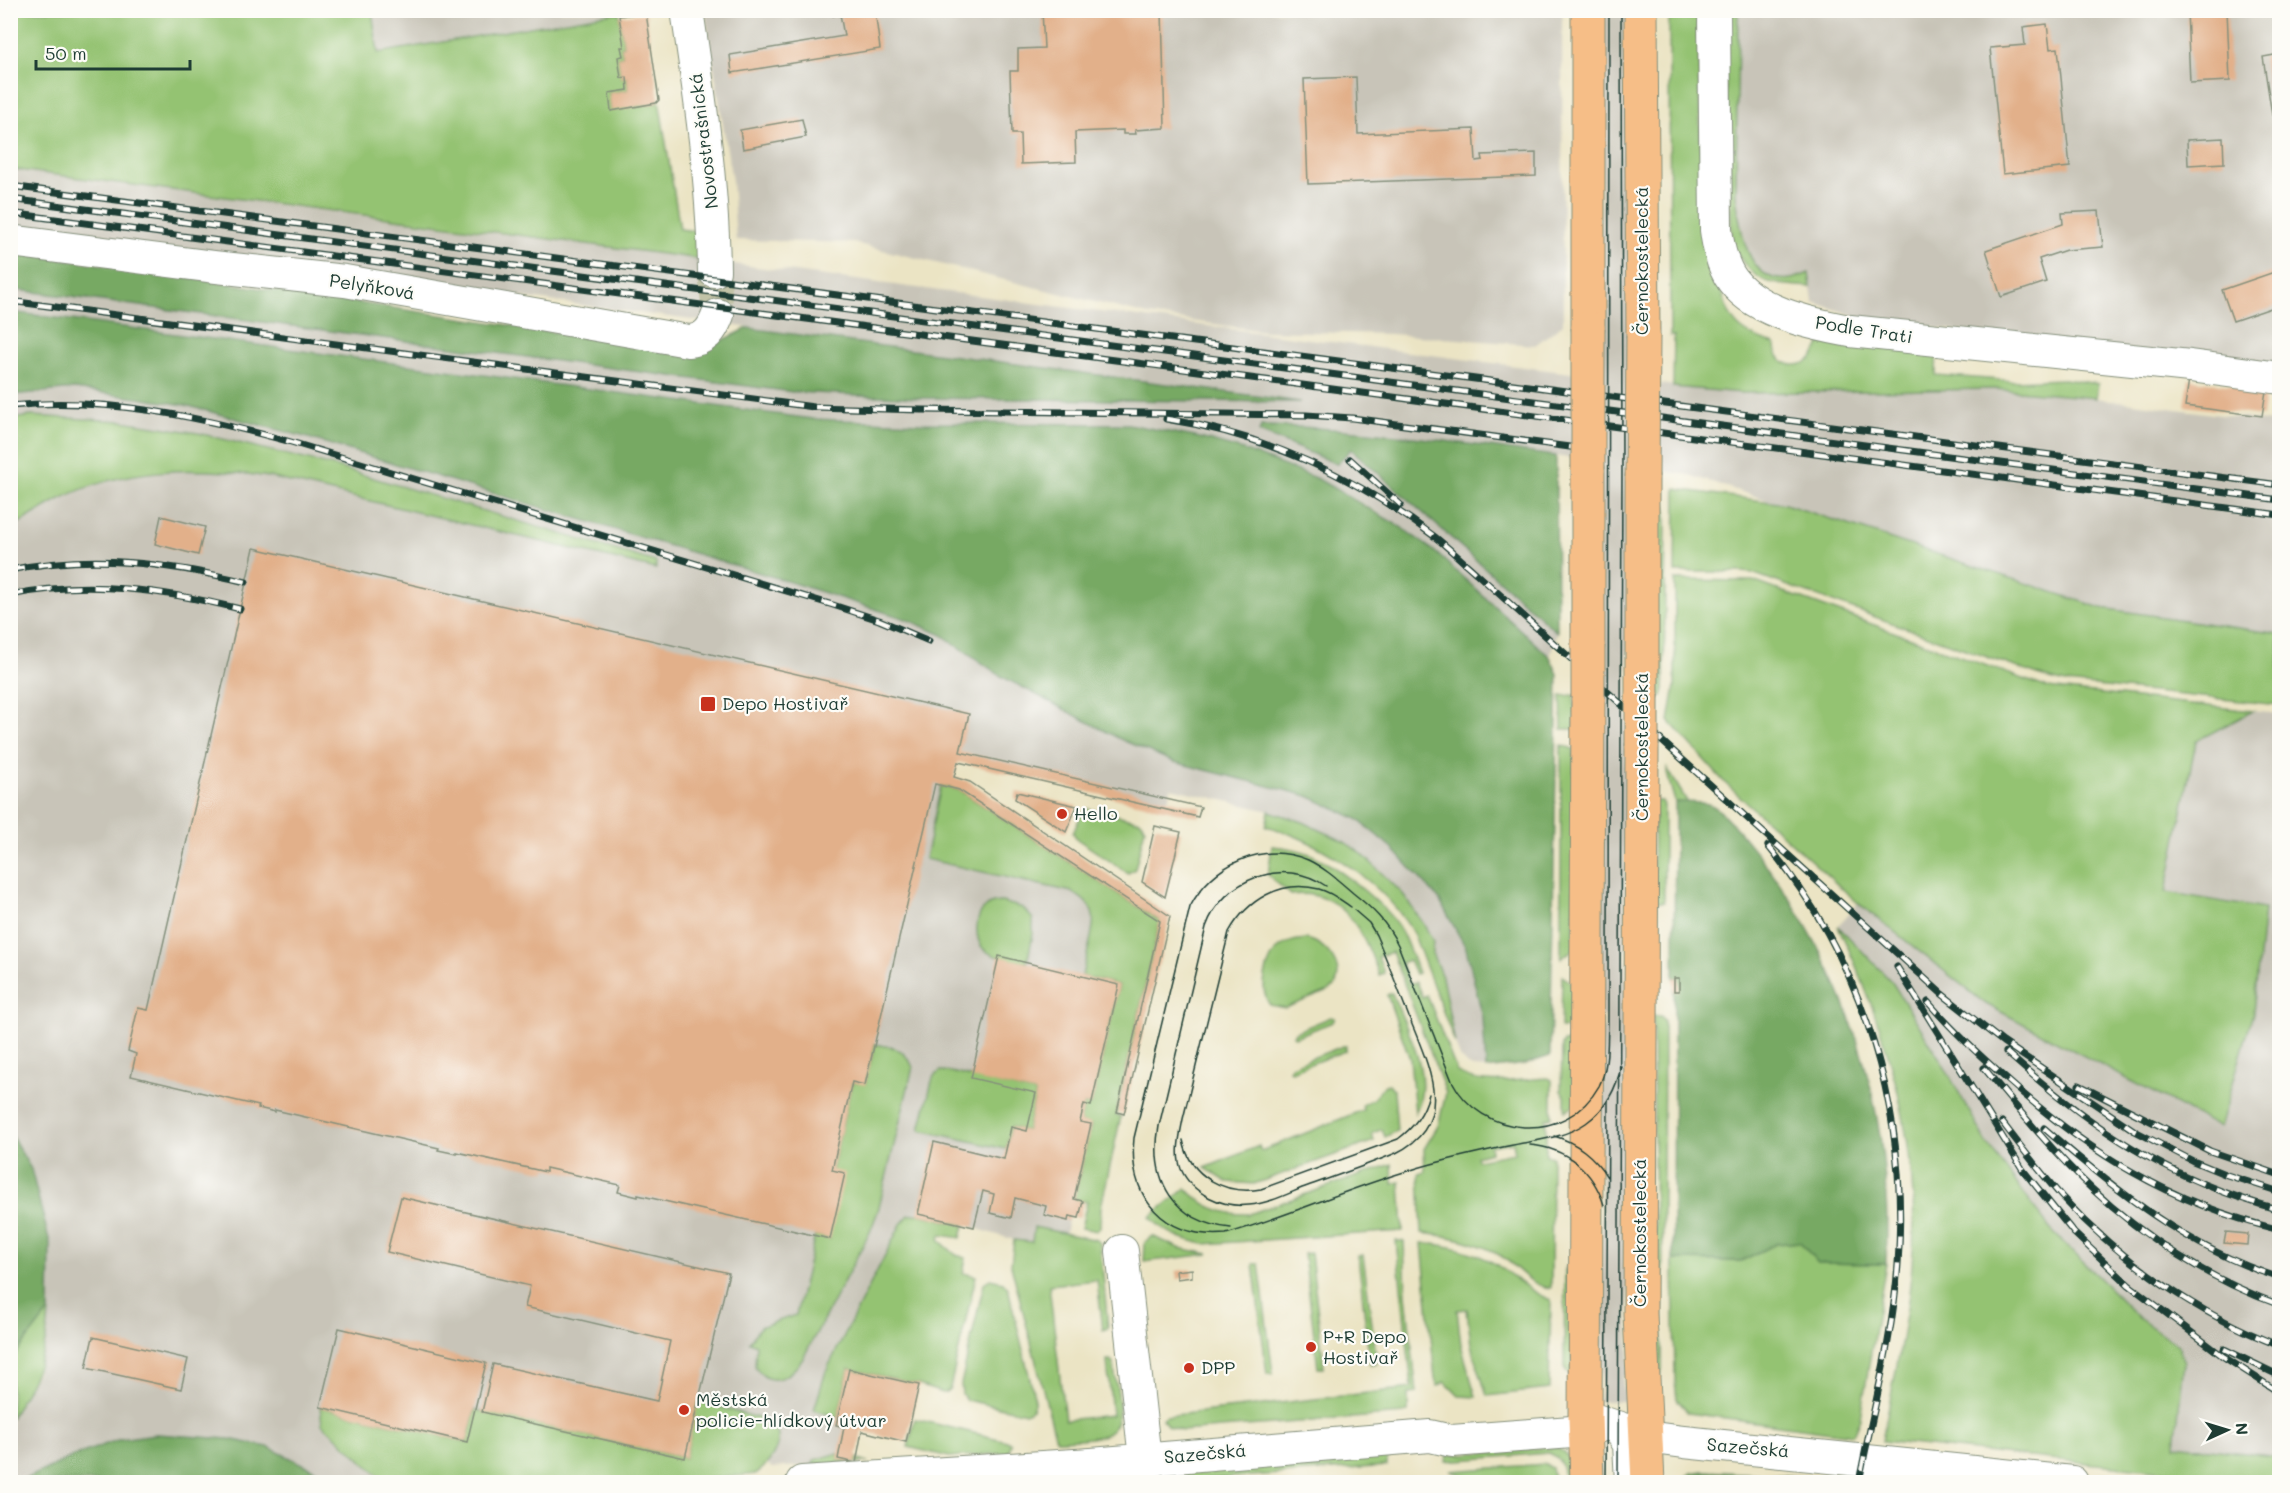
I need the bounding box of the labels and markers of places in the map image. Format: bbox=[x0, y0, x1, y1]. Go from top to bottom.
place label: Depo Hostivař bbox=[722, 691, 849, 715]
marker: Depo Hostivař bbox=[699, 695, 717, 713]
place label: Hello bbox=[1074, 801, 1118, 825]
marker: Hello bbox=[1055, 807, 1069, 821]
place label: P+R Depo Hostivař bbox=[1323, 1324, 1407, 1369]
marker: P+R Depo Hostivař bbox=[1304, 1340, 1318, 1354]
place label: DPP bbox=[1201, 1355, 1235, 1379]
marker: DPP bbox=[1182, 1361, 1196, 1375]
place label: Městská policie-hlídkový útvar bbox=[696, 1387, 887, 1432]
marker: Městská policie-hlídkový útvar bbox=[677, 1403, 691, 1417]

